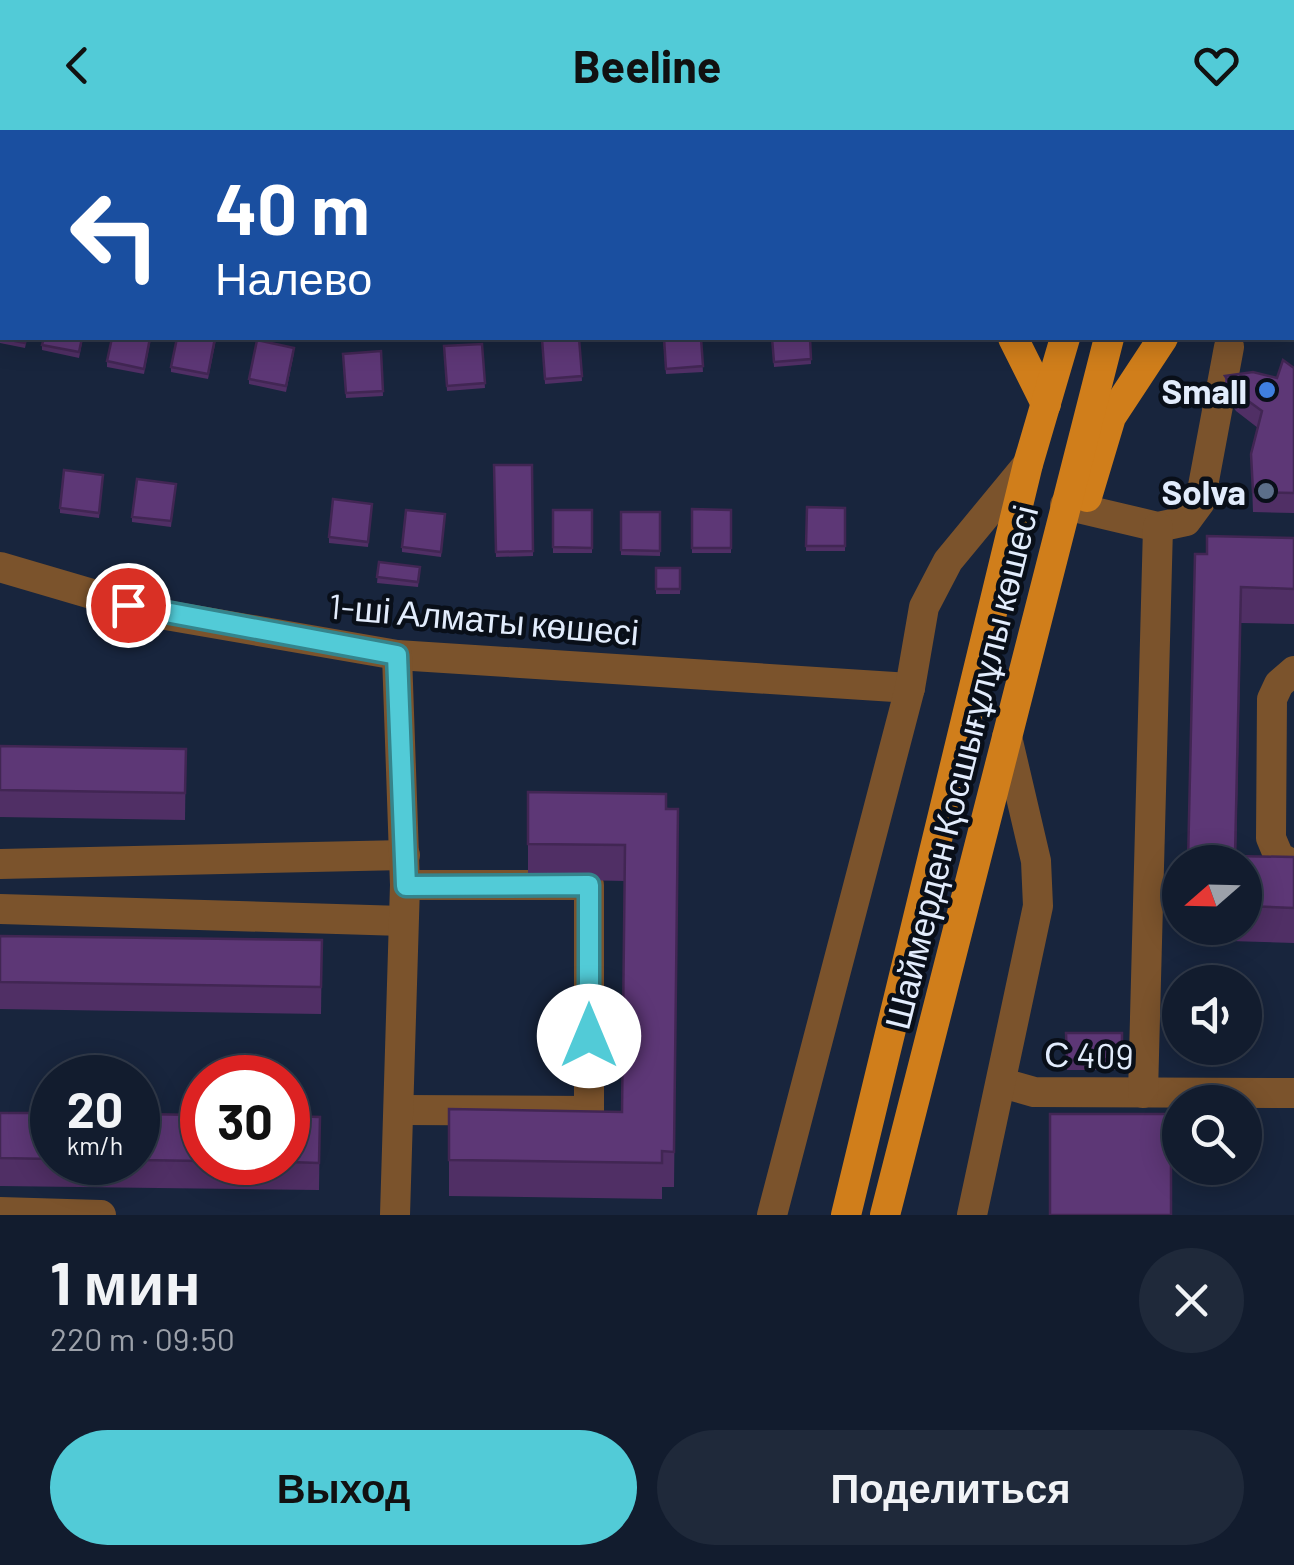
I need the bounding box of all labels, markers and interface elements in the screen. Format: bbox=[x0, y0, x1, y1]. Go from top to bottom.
icon: back bbox=[50, 38, 105, 93]
text: Beeline bbox=[573, 38, 721, 92]
icon: heart bbox=[1189, 38, 1244, 93]
text: 40 m bbox=[215, 165, 370, 249]
icon: left bbox=[50, 170, 180, 300]
text: Налево bbox=[215, 250, 372, 304]
place label: Small bbox=[1161, 369, 1247, 411]
marker: Small bbox=[1256, 379, 1278, 401]
place label: Solva bbox=[1161, 470, 1246, 512]
marker: Solva bbox=[1255, 480, 1277, 502]
street label: Шаймерден Қосшығұлұлы көшесі bbox=[874, 501, 1046, 1033]
pin bbox=[86, 563, 171, 648]
icon: arrive bbox=[101, 578, 156, 633]
street label: 1-ші Алматы көшесі bbox=[327, 584, 641, 652]
north arrow bbox=[1162, 845, 1262, 945]
map controls bbox=[1162, 845, 1262, 1185]
button: sound bbox=[1162, 965, 1262, 1065]
position arrow bbox=[537, 984, 641, 1088]
street label: С 409 bbox=[1044, 1031, 1134, 1077]
speed limit sign: 30 bbox=[180, 1055, 310, 1185]
text: 20 bbox=[67, 1078, 123, 1138]
button: search bbox=[1162, 1085, 1262, 1185]
text: km/h bbox=[67, 1130, 123, 1160]
text: 1 мин bbox=[50, 1245, 201, 1317]
button: close bbox=[1139, 1248, 1244, 1353]
text: 220 m · 09:50 bbox=[50, 1319, 235, 1357]
button: Выход bbox=[50, 1430, 637, 1545]
button: Поделиться bbox=[657, 1430, 1244, 1545]

